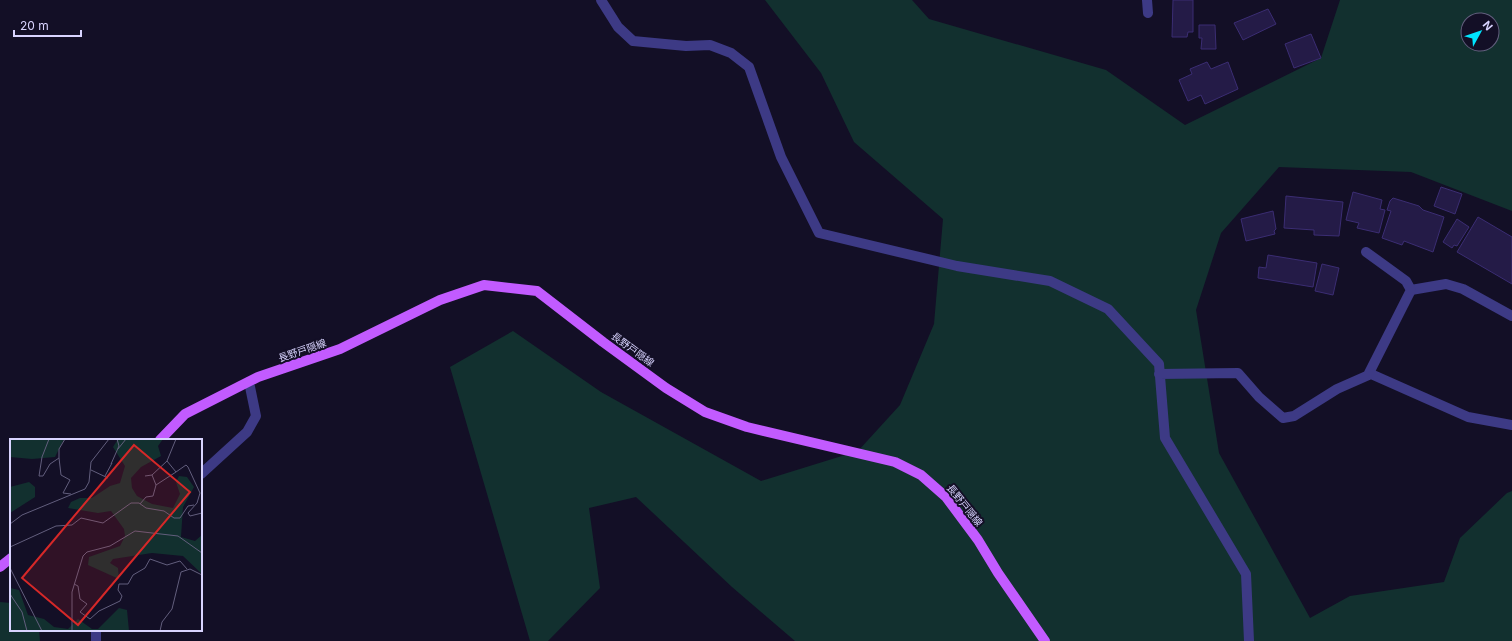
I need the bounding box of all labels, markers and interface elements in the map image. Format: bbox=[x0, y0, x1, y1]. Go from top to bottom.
scale bar bbox=[14, 12, 81, 38]
north arrow bbox=[1460, 12, 1500, 52]
text: 20 m bbox=[20, 18, 49, 33]
text: N bbox=[1480, 18, 1496, 33]
street label: 長野戸隠線 bbox=[609, 329, 657, 369]
street label: 長野戸隠線 bbox=[276, 336, 328, 364]
inset map bbox=[10, 439, 202, 631]
street label: 長野戸隠線 bbox=[945, 482, 985, 528]

